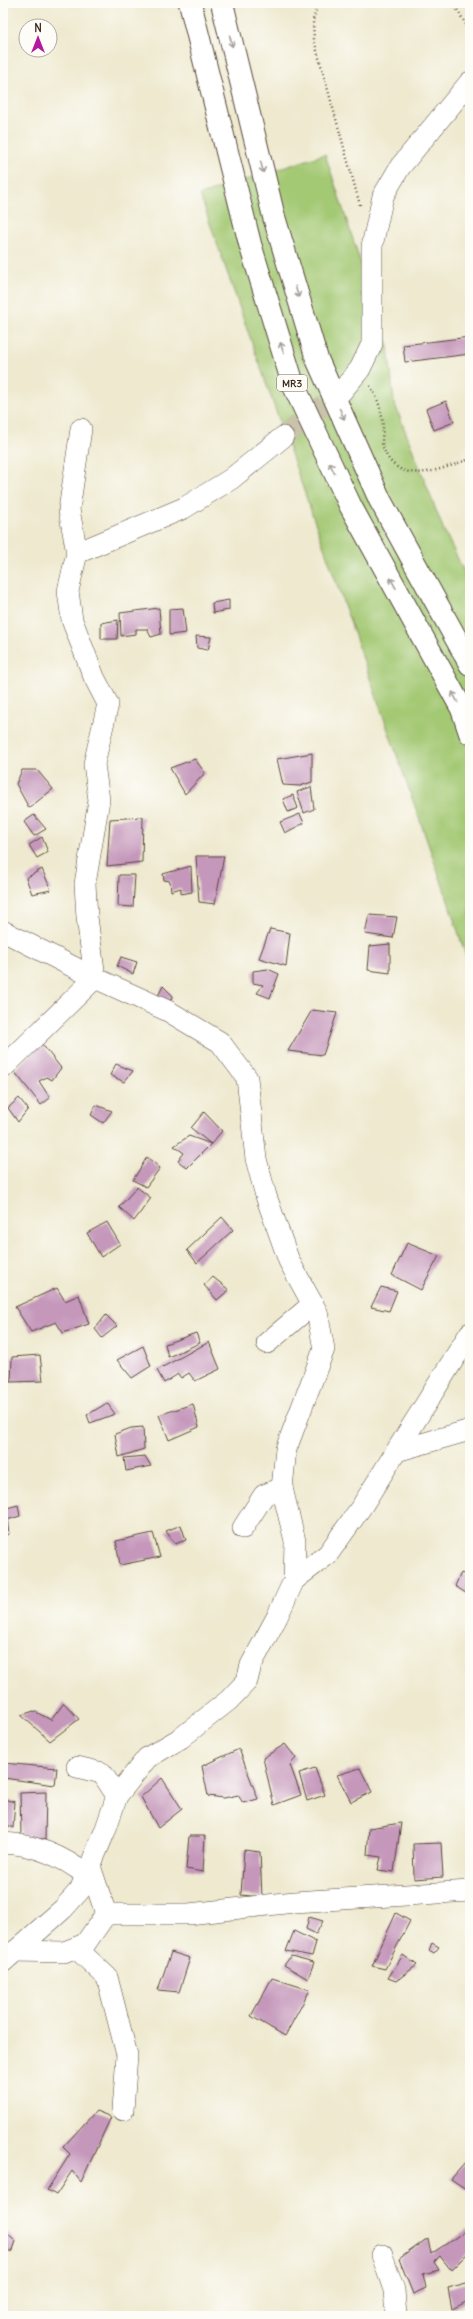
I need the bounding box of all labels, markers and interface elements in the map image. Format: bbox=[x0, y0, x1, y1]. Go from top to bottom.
north arrow bbox=[18, 18, 58, 58]
text: N bbox=[34, 21, 42, 35]
one-way arrow bbox=[228, 34, 236, 47]
one-way arrow bbox=[259, 160, 266, 173]
one-way arrow bbox=[294, 286, 301, 299]
one-way arrow bbox=[277, 342, 285, 354]
road number: MR3 bbox=[277, 375, 307, 391]
one-way arrow bbox=[339, 408, 346, 420]
one-way arrow bbox=[328, 462, 335, 474]
one-way arrow bbox=[388, 577, 396, 589]
one-way arrow bbox=[451, 691, 458, 703]

